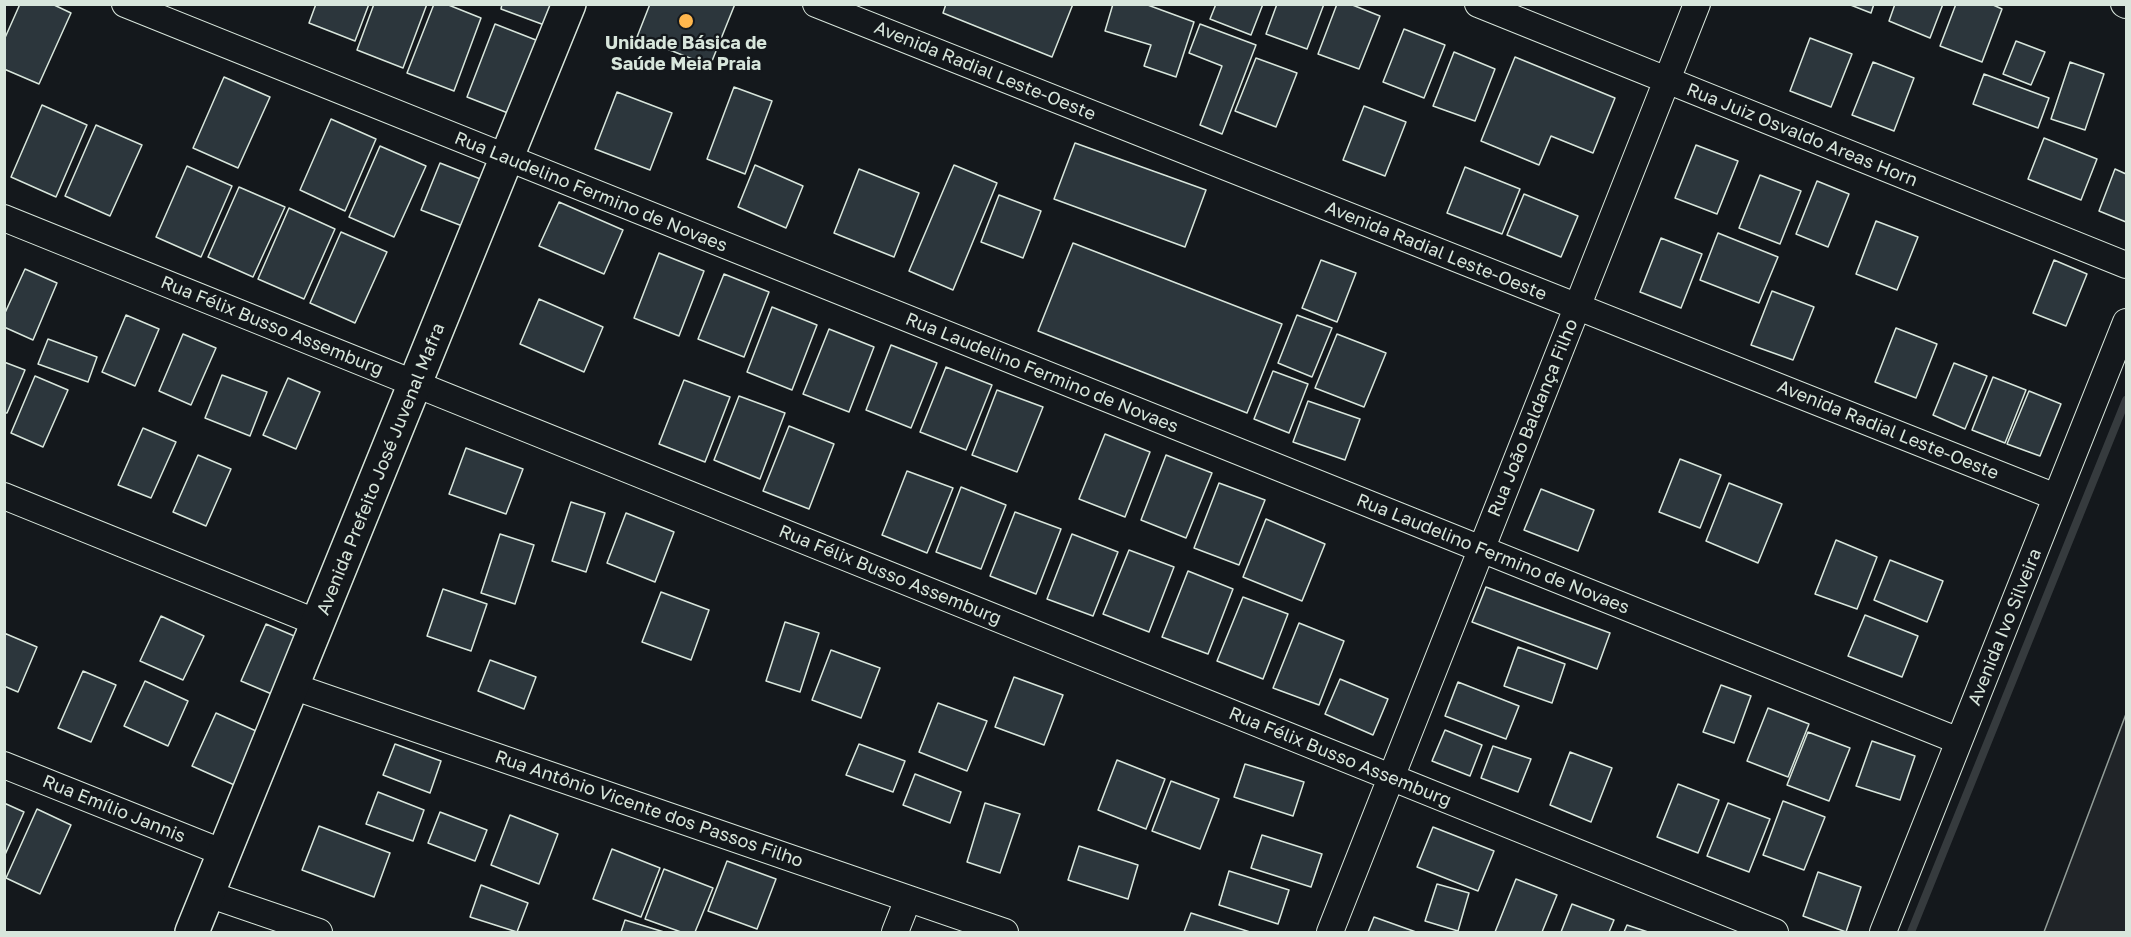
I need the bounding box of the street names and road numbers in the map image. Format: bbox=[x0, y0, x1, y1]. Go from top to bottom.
street label: Avenida Radial Leste-Oeste bbox=[871, 17, 1099, 125]
street label: Rua Juiz Osvaldo Areas Horn bbox=[1683, 79, 1921, 191]
street label: Rua Laudelino Fermino de Novaes bbox=[451, 127, 731, 257]
street label: Avenida Radial Leste-Oeste bbox=[1322, 197, 1550, 305]
street label: Rua Félix Busso Assemburg bbox=[158, 271, 386, 381]
street label: Rua Laudelino Fermino de Novaes bbox=[902, 308, 1182, 438]
street label: Rua João Baldança Filho bbox=[1483, 316, 1583, 520]
street label: Avenida Prefeito José Juvenal Mafra bbox=[312, 320, 450, 618]
street label: Avenida Radial Leste-Oeste bbox=[1774, 376, 2002, 484]
street label: Rua Laudelino Fermino de Novaes bbox=[1353, 489, 1633, 619]
street label: Rua Félix Busso Assemburg bbox=[776, 520, 1004, 630]
street label: Avenida Ivo Silveira bbox=[1964, 545, 2046, 709]
street label: Rua Félix Busso Assemburg bbox=[1226, 702, 1454, 812]
street label: Rua Antônio Vicente dos Passos Filho bbox=[492, 746, 806, 872]
street label: Rua Emílio Jannis bbox=[39, 771, 189, 847]

